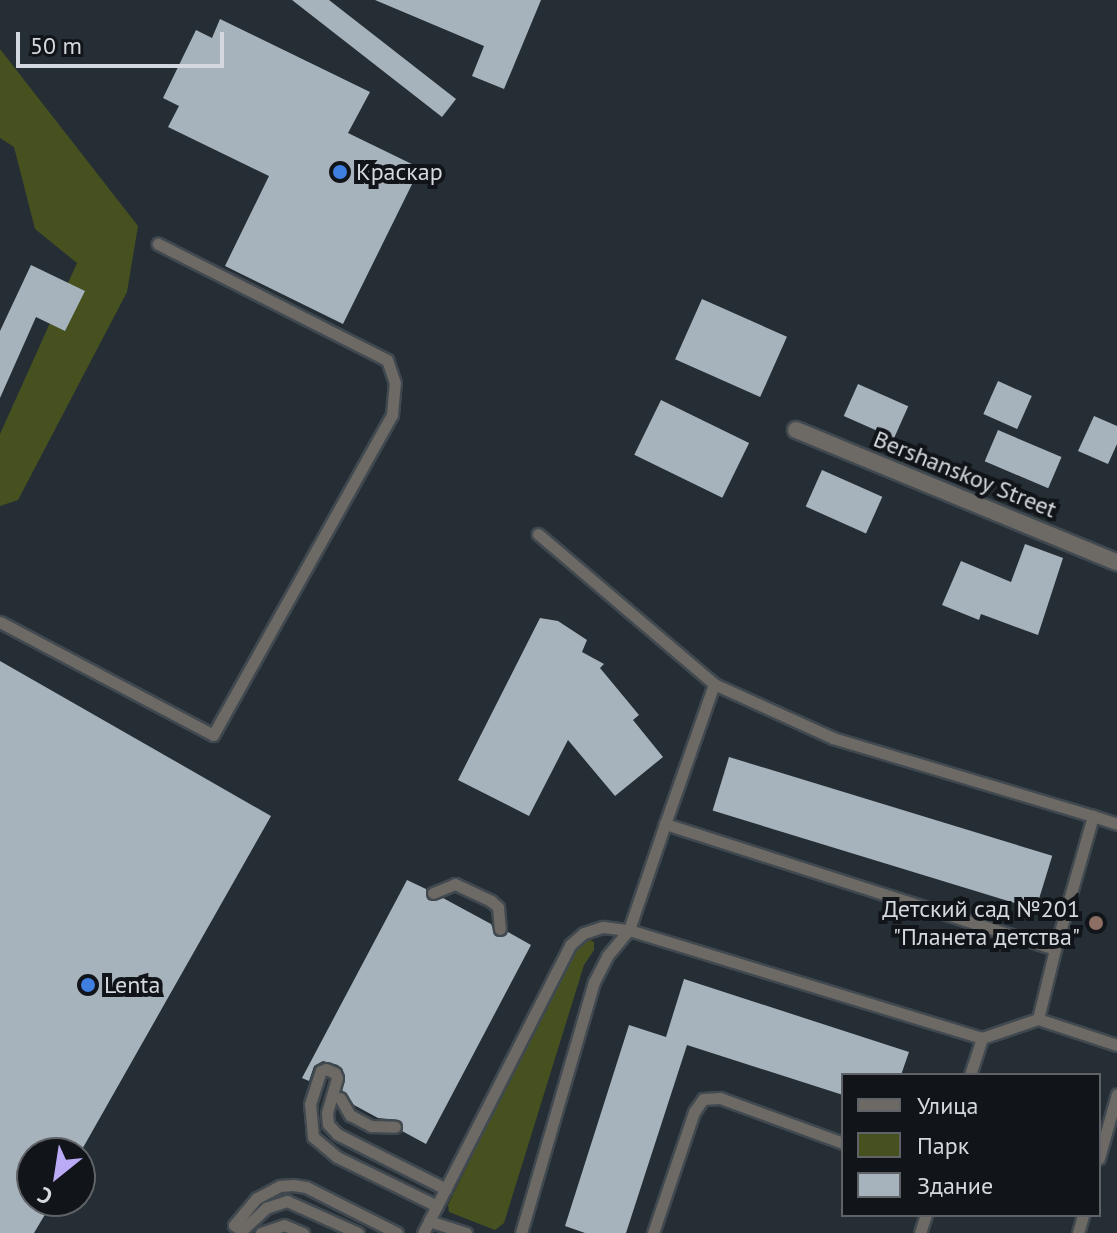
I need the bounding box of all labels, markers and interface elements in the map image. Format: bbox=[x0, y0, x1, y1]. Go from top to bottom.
scale bar bbox=[20, 16, 228, 66]
text: 50 m bbox=[30, 30, 82, 61]
place label: Краскар bbox=[356, 158, 443, 186]
marker: Краскар bbox=[331, 163, 349, 181]
street label: Bershanskoy Street bbox=[869, 424, 1061, 524]
place label: Детский сад №201 "Планета детства" bbox=[882, 895, 1080, 951]
marker: Детский сад №201 "Планета детства" bbox=[1087, 914, 1105, 932]
place label: Lenta bbox=[104, 971, 160, 999]
marker: Lenta bbox=[79, 976, 97, 994]
legend bbox=[841, 1073, 1101, 1217]
text: Улица bbox=[917, 1090, 978, 1121]
text: Парк bbox=[917, 1130, 969, 1161]
north arrow bbox=[16, 1137, 96, 1217]
text: Здание bbox=[917, 1170, 993, 1201]
text: С bbox=[33, 1181, 57, 1211]

